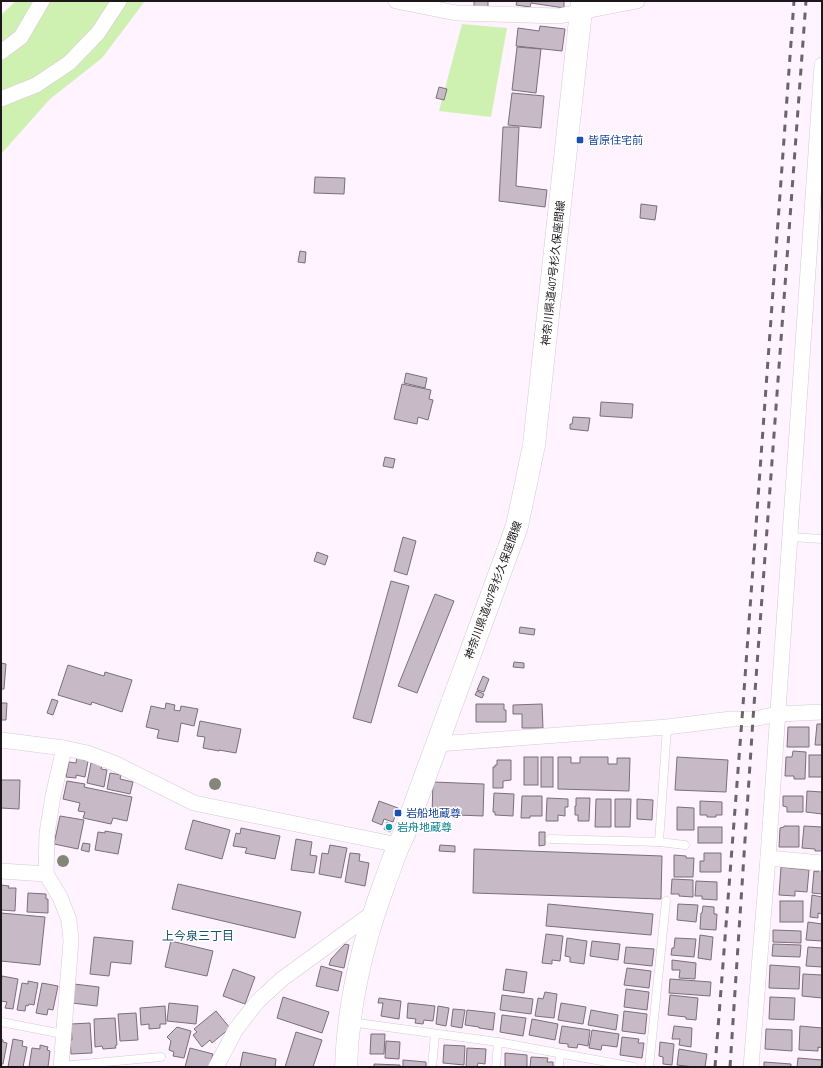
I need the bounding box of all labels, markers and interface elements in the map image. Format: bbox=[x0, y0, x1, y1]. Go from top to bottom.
place label: 皆原住宅前 bbox=[588, 134, 643, 147]
marker: 皆原住宅前 bbox=[575, 135, 585, 145]
street label: 神奈川県道407号杉久保座間線 bbox=[539, 200, 568, 346]
street label: 神奈川県道407号杉久保座間線 bbox=[462, 519, 525, 661]
place label: 岩船地蔵尊 bbox=[406, 807, 461, 820]
marker: 岩船地蔵尊 bbox=[393, 808, 403, 818]
place label: 岩舟地蔵尊 bbox=[397, 821, 452, 834]
marker: 岩舟地蔵尊 bbox=[384, 822, 394, 832]
district label: 上今泉三丁目 bbox=[162, 929, 234, 944]

